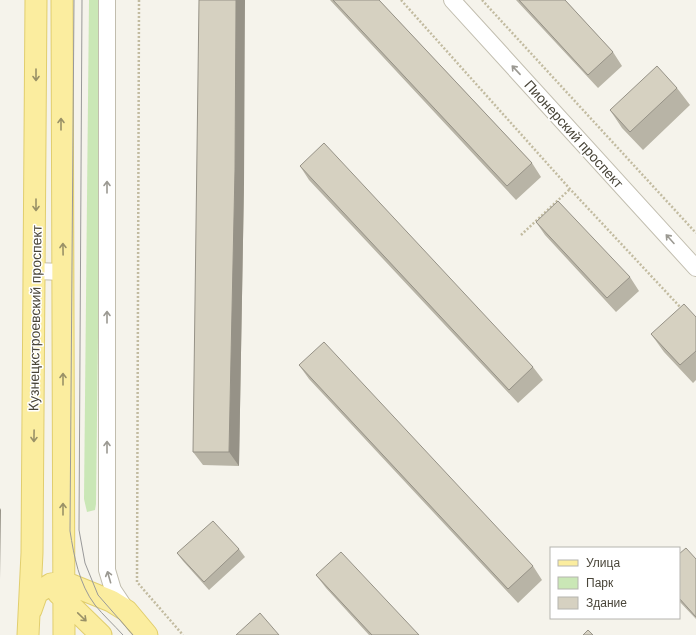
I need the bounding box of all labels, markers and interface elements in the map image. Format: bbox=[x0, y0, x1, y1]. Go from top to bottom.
one-way arrow bbox=[512, 65, 521, 75]
one-way arrow bbox=[32, 68, 40, 81]
street label: Пионерский проспект bbox=[521, 76, 628, 192]
one-way arrow bbox=[57, 118, 65, 131]
one-way arrow bbox=[103, 181, 111, 194]
one-way arrow bbox=[32, 198, 40, 211]
street label: Кузнецкстроевский проспект bbox=[24, 224, 46, 411]
one-way arrow bbox=[665, 234, 675, 244]
one-way arrow bbox=[59, 243, 67, 256]
one-way arrow bbox=[103, 311, 111, 324]
one-way arrow bbox=[59, 373, 67, 386]
one-way arrow bbox=[30, 429, 38, 442]
one-way arrow bbox=[103, 441, 111, 454]
one-way arrow bbox=[59, 503, 67, 516]
legend bbox=[550, 547, 680, 619]
text: Улица bbox=[586, 555, 620, 571]
one-way arrow bbox=[105, 571, 112, 584]
text: Парк bbox=[586, 575, 614, 591]
text: Здание bbox=[586, 595, 627, 611]
one-way arrow bbox=[77, 612, 87, 621]

